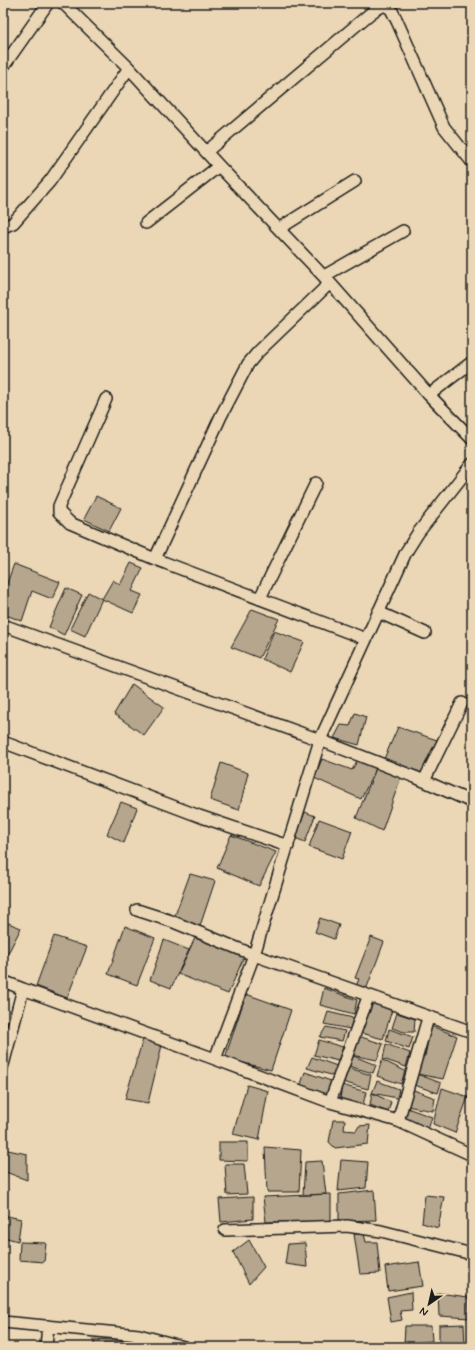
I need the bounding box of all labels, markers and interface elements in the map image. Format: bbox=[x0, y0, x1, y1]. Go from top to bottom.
north arrow bbox=[409, 1284, 449, 1324]
text: N bbox=[417, 1304, 431, 1319]

